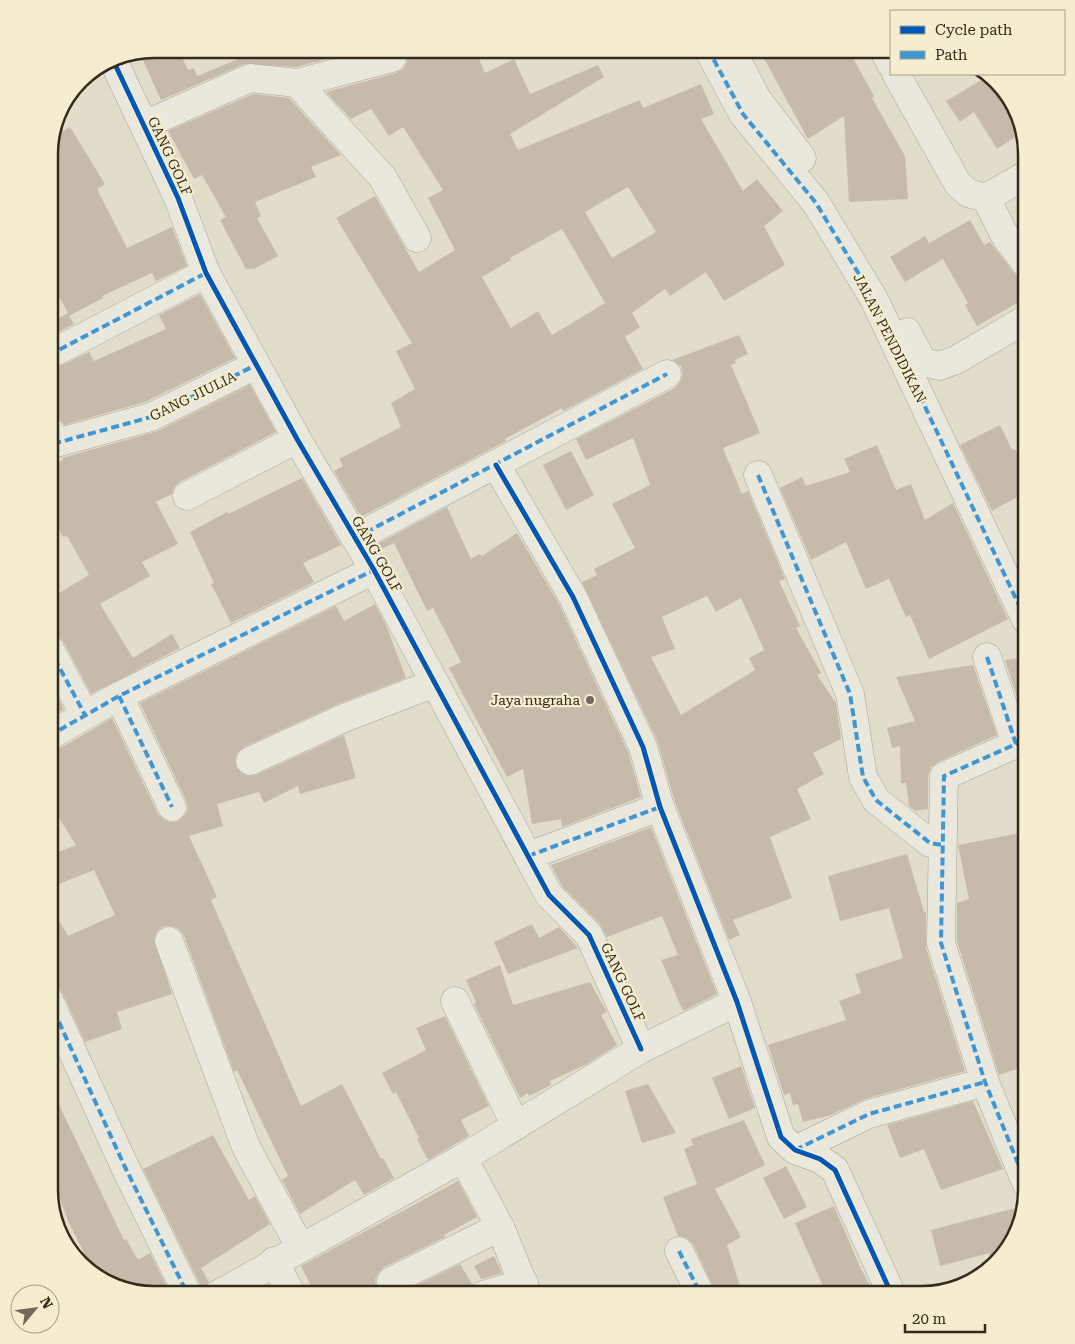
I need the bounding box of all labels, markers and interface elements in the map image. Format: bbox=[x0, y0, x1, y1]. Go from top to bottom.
legend bbox=[890, 10, 1065, 75]
text: Cycle path bbox=[935, 21, 1013, 39]
text: Path bbox=[935, 46, 968, 64]
street label: GANG GOLF bbox=[145, 114, 195, 198]
street label: JALAN PENDIDIKAN bbox=[850, 271, 930, 405]
street label: GANG JIULIA bbox=[147, 368, 239, 424]
street label: GANG GOLF bbox=[349, 513, 405, 595]
place label: Jaya nugraha bbox=[491, 692, 580, 708]
marker: Jaya nugraha bbox=[584, 694, 596, 706]
street label: GANG GOLF bbox=[598, 940, 648, 1024]
north arrow bbox=[10, 1284, 60, 1334]
text: N bbox=[37, 1294, 56, 1311]
scale bar bbox=[905, 1302, 985, 1334]
text: 20 m bbox=[912, 1310, 947, 1328]

